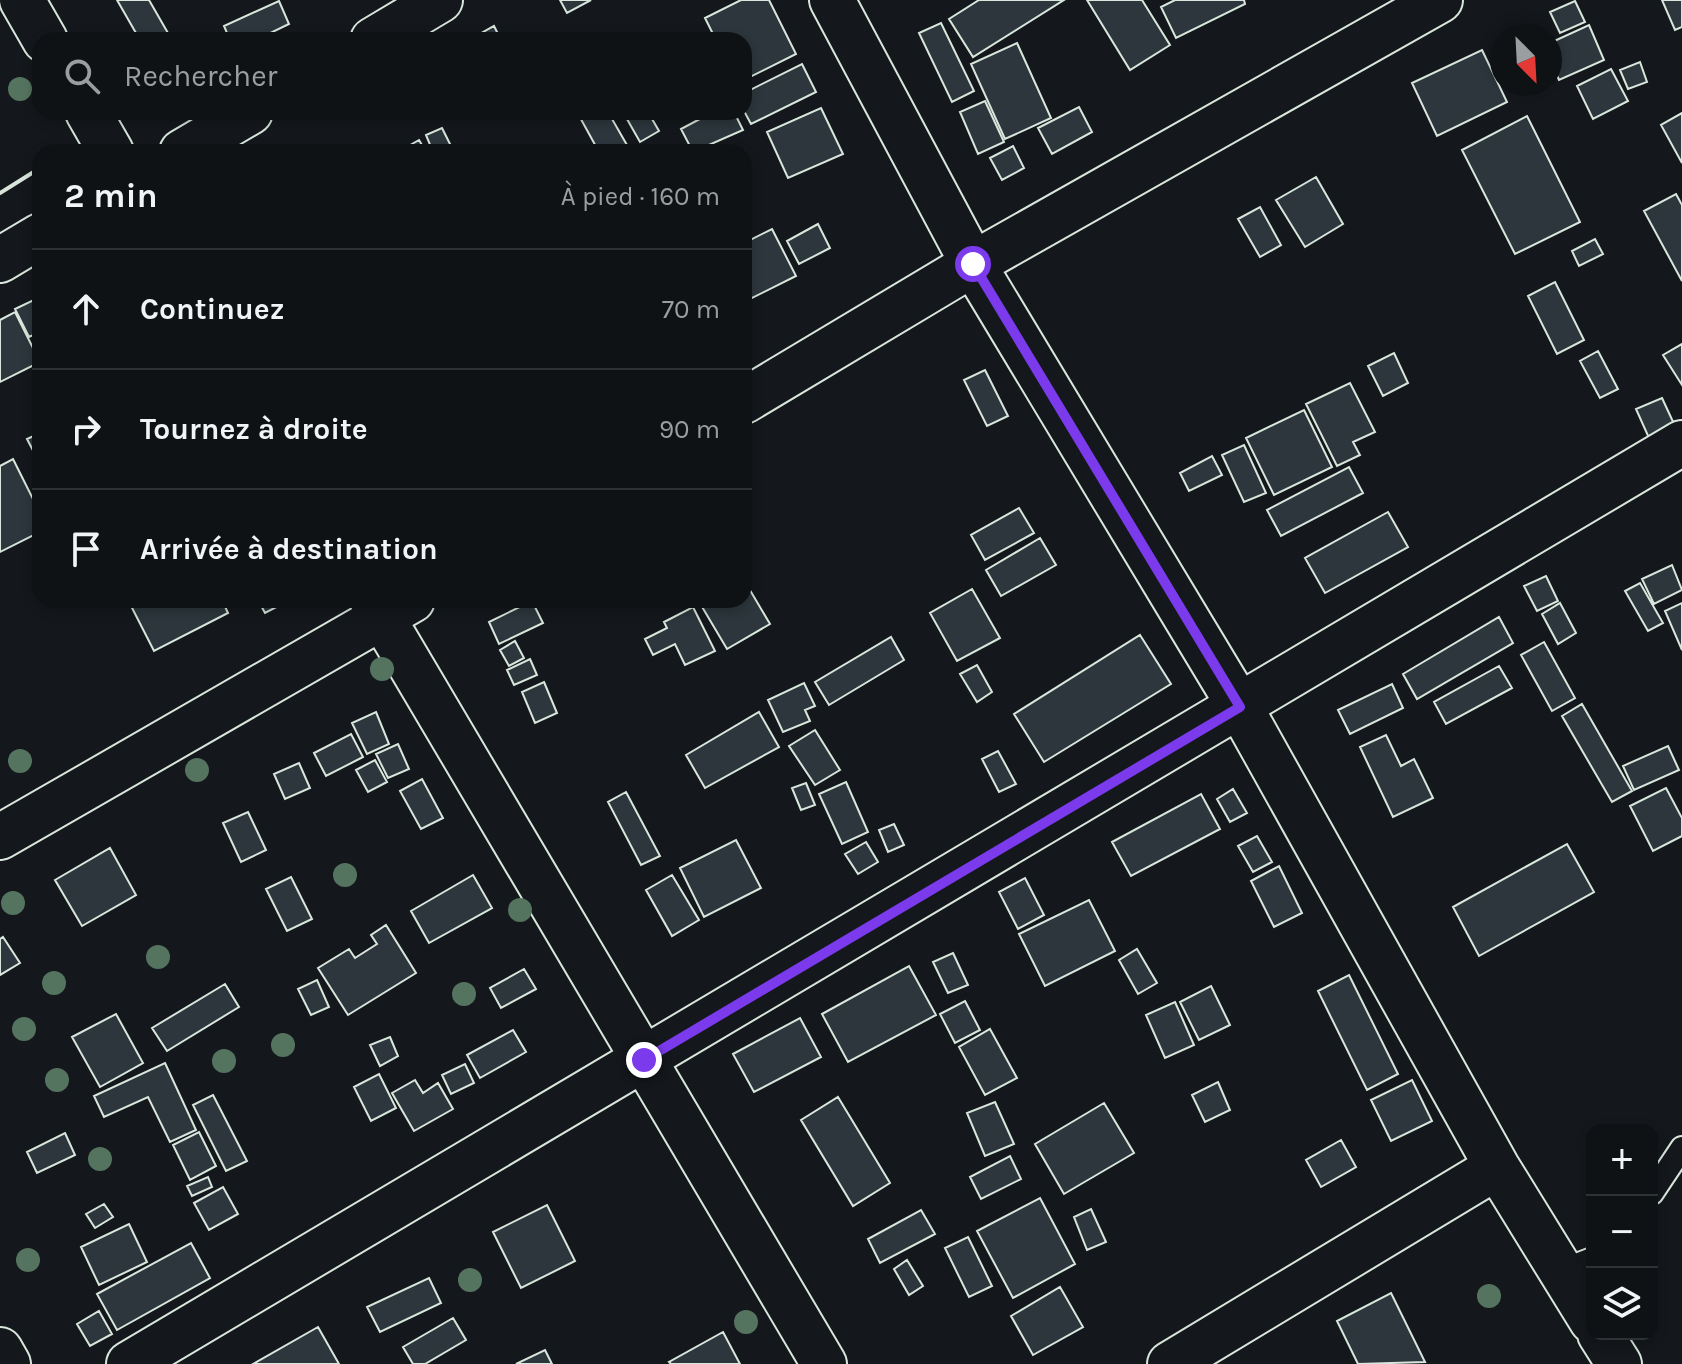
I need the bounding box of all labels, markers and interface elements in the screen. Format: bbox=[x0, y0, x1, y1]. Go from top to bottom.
north arrow bbox=[1490, 24, 1562, 96]
search box bbox=[32, 32, 752, 120]
icon: search bbox=[60, 54, 104, 98]
text: Rechercher bbox=[124, 58, 277, 94]
text: 2 min bbox=[64, 176, 158, 216]
text: À pied · 160 m bbox=[561, 181, 720, 212]
route start bbox=[955, 246, 991, 282]
icon: ahead bbox=[64, 287, 108, 331]
text: Continuez bbox=[140, 291, 285, 327]
text: 70 m bbox=[662, 294, 720, 325]
icon: right bbox=[64, 407, 108, 451]
text: Tournez à droite bbox=[140, 411, 368, 447]
text: 90 m bbox=[659, 414, 720, 445]
icon: arrive bbox=[64, 527, 108, 571]
text: Arrivée à destination bbox=[140, 531, 438, 567]
route end bbox=[626, 1042, 662, 1078]
map controls bbox=[1586, 1124, 1658, 1340]
button: + bbox=[1586, 1124, 1658, 1196]
button: − bbox=[1586, 1196, 1658, 1268]
button: layers bbox=[1586, 1268, 1658, 1340]

